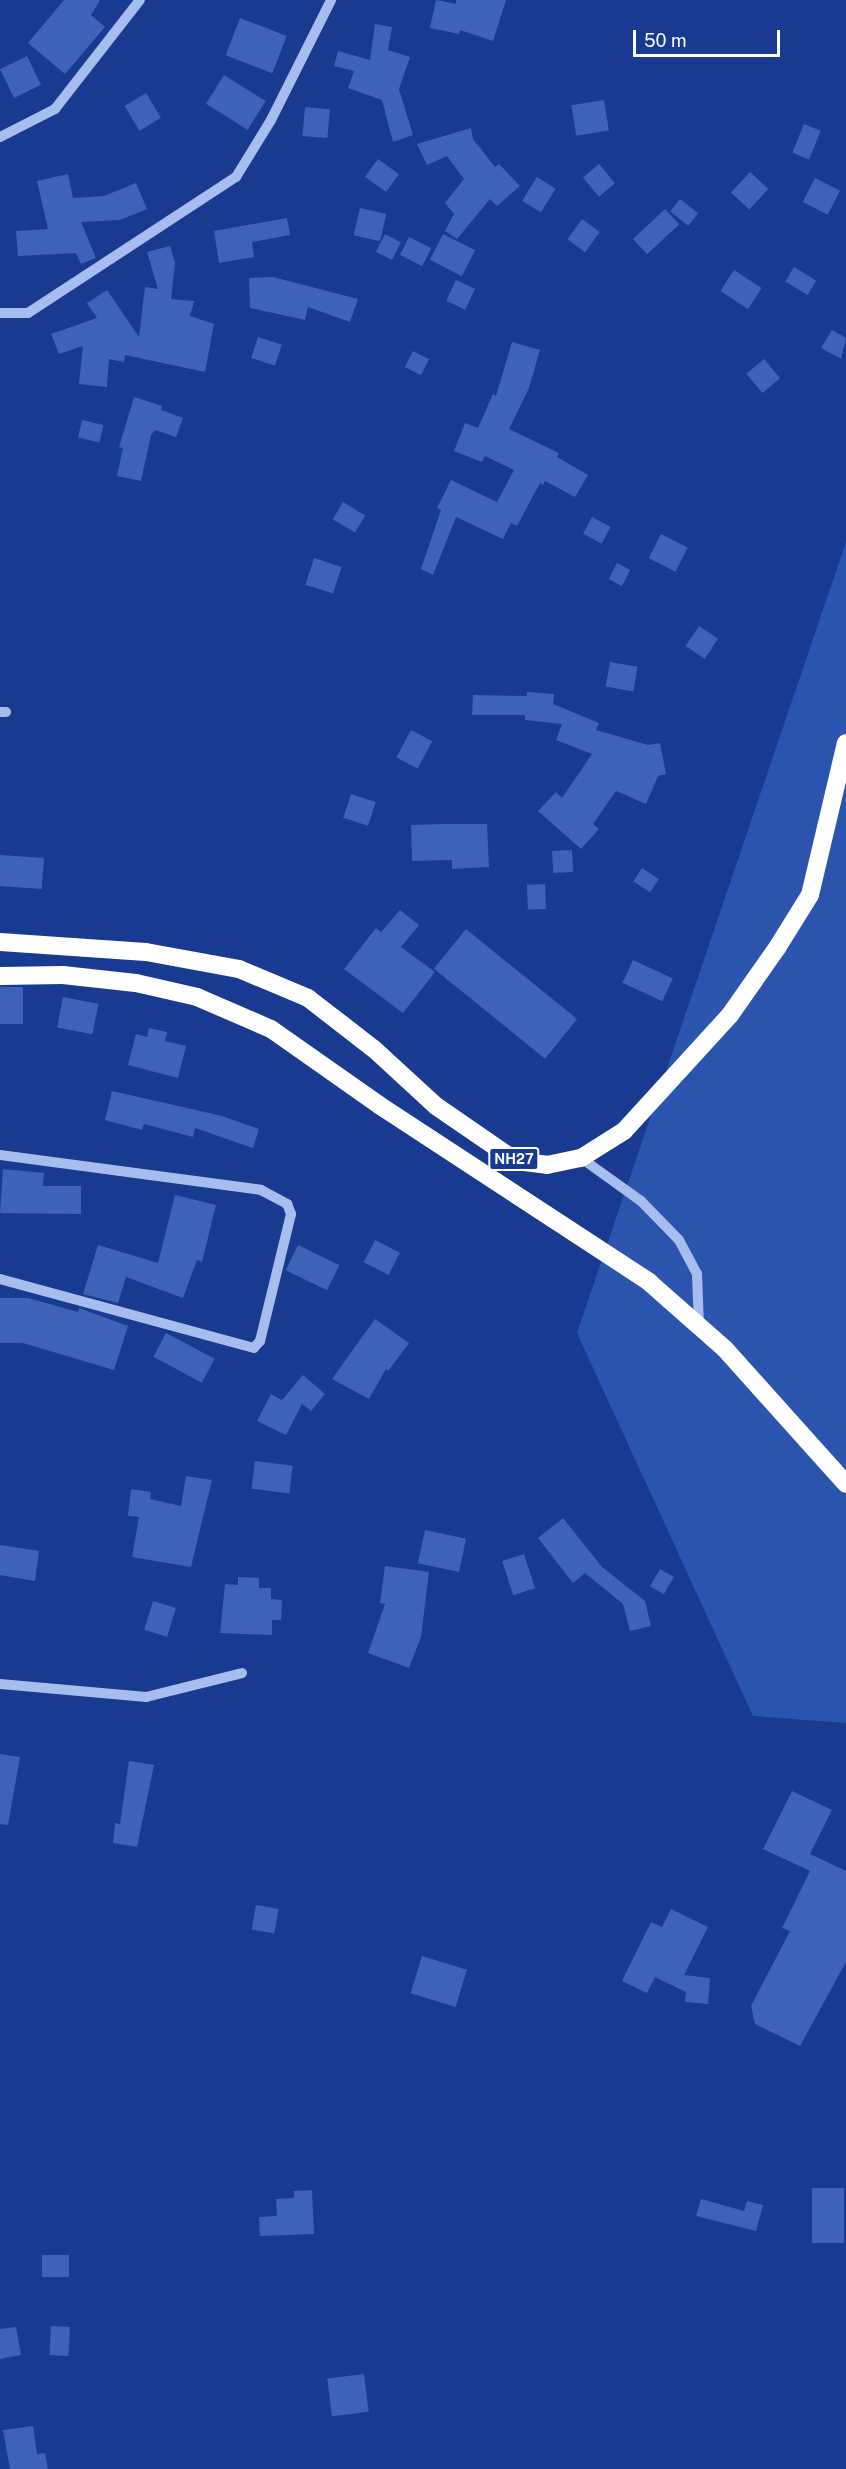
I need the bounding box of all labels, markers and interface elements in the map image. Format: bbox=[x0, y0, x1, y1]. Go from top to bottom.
scale bar bbox=[636, 18, 783, 56]
text: 50 m bbox=[644, 30, 687, 51]
road number: NH27 bbox=[487, 1148, 541, 1170]

